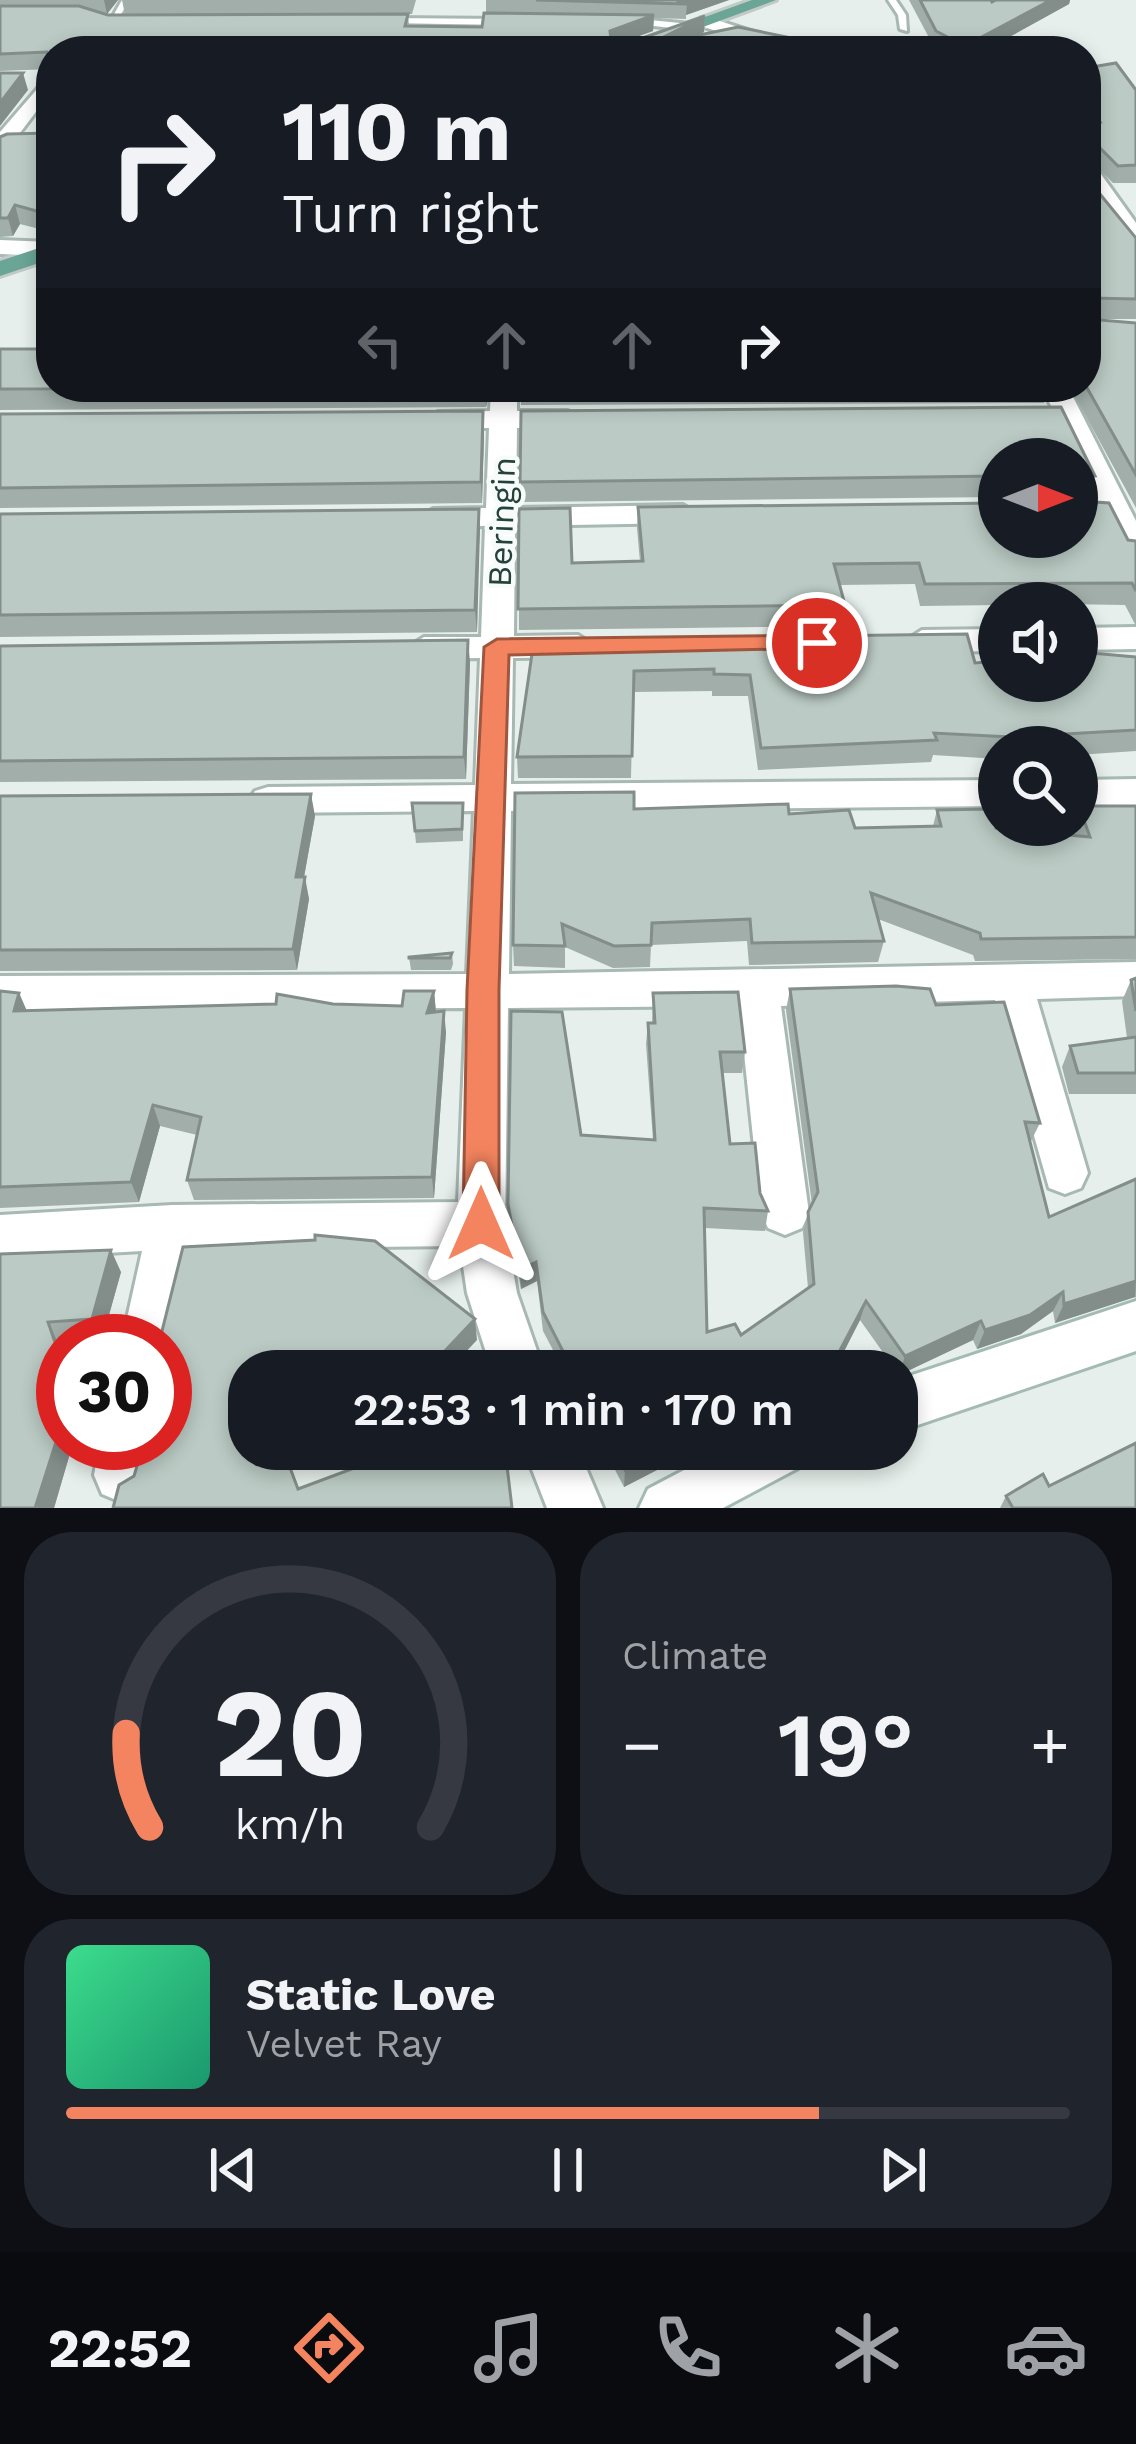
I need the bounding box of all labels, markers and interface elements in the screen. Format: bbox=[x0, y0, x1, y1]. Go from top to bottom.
text: 110 m bbox=[282, 82, 512, 180]
icon: right bbox=[84, 84, 240, 240]
text: Turn right bbox=[282, 182, 539, 245]
icon: left bbox=[347, 312, 413, 378]
icon: ahead bbox=[473, 312, 539, 378]
icon: ahead bbox=[599, 312, 665, 378]
icon: right bbox=[725, 312, 791, 378]
north arrow bbox=[978, 438, 1098, 558]
map controls bbox=[978, 438, 1098, 846]
street label: Beringin bbox=[480, 456, 523, 588]
button: sound bbox=[978, 582, 1098, 702]
pin bbox=[766, 592, 868, 694]
icon: arrive bbox=[784, 610, 850, 676]
button: search bbox=[978, 726, 1098, 846]
position arrow bbox=[418, 1161, 544, 1287]
speed limit sign: 30 bbox=[36, 1314, 192, 1470]
text: 22:53 · 1 min · 170 m bbox=[352, 1383, 794, 1436]
text: Climate bbox=[622, 1633, 768, 1678]
text: 20 bbox=[213, 1660, 367, 1806]
text: 19° bbox=[778, 1692, 914, 1798]
text: − bbox=[622, 1707, 662, 1784]
text: + bbox=[1030, 1707, 1070, 1784]
text: km/h bbox=[235, 1798, 345, 1848]
text: Static Love bbox=[246, 1968, 496, 2021]
text: Velvet Ray bbox=[246, 2021, 442, 2066]
icon: previous bbox=[200, 2137, 266, 2203]
icon: pause bbox=[535, 2137, 601, 2203]
icon: next bbox=[870, 2137, 936, 2203]
icon: directions bbox=[287, 2306, 371, 2390]
icon: music bbox=[467, 2306, 551, 2390]
icon: phone bbox=[646, 2306, 730, 2390]
icon: climate bbox=[825, 2306, 909, 2390]
icon: car bbox=[1004, 2306, 1088, 2390]
text: 22:52 bbox=[48, 2317, 192, 2380]

